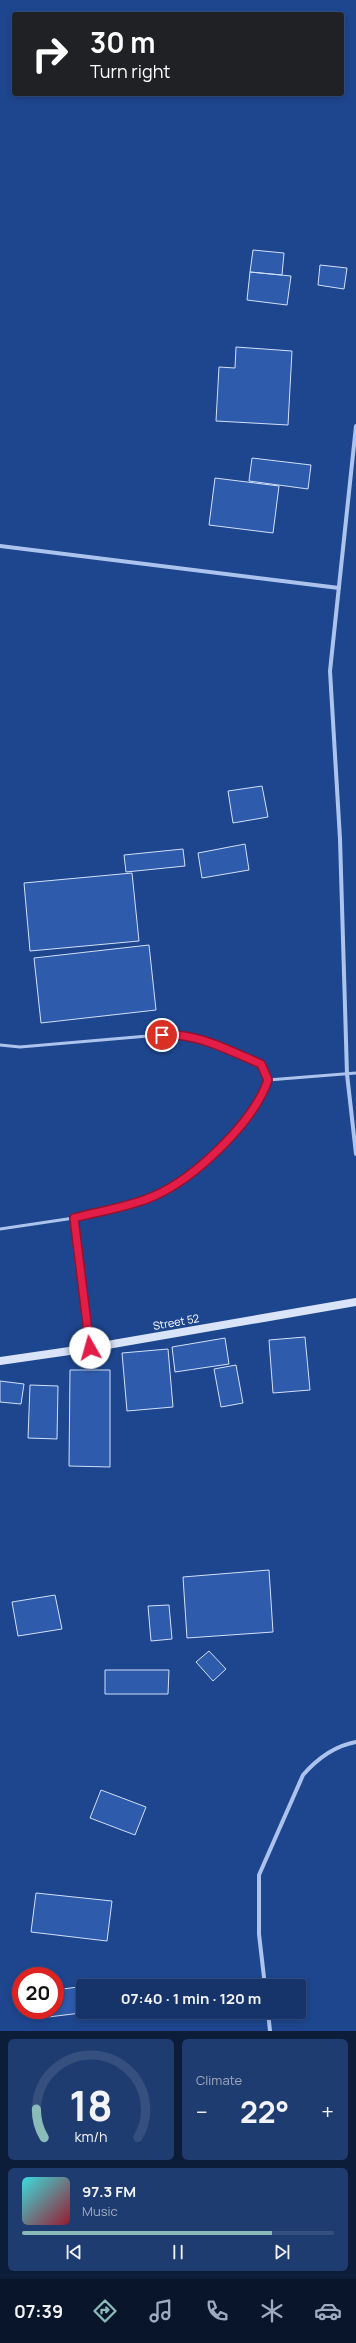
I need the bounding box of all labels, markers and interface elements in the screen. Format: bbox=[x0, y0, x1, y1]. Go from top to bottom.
text: 30 m bbox=[90, 23, 155, 61]
icon: right bbox=[24, 28, 76, 80]
text: Turn right bbox=[90, 59, 171, 83]
pin bbox=[145, 1018, 179, 1052]
icon: arrive bbox=[151, 1024, 173, 1046]
street label: Street 52 bbox=[152, 1310, 200, 1333]
position arrow bbox=[69, 1327, 111, 1369]
speed limit sign: 20 bbox=[12, 1967, 64, 2019]
text: 07:40 · 1 min · 120 m bbox=[121, 1988, 261, 2009]
text: Climate bbox=[196, 2071, 242, 2089]
text: 18 bbox=[69, 2076, 113, 2132]
text: 22° bbox=[240, 2091, 289, 2132]
text: − bbox=[196, 2097, 208, 2127]
text: + bbox=[321, 2097, 334, 2127]
text: km/h bbox=[74, 2126, 108, 2145]
text: 97.3 FM bbox=[82, 2181, 136, 2202]
text: Music bbox=[82, 2202, 118, 2220]
icon: previous bbox=[63, 2241, 85, 2263]
icon: pause bbox=[167, 2241, 189, 2263]
icon: next bbox=[271, 2241, 293, 2263]
icon: directions bbox=[91, 2297, 119, 2325]
icon: music bbox=[147, 2297, 175, 2325]
icon: phone bbox=[203, 2297, 231, 2325]
icon: climate bbox=[258, 2297, 286, 2325]
icon: car bbox=[314, 2297, 342, 2325]
text: 07:39 bbox=[14, 2299, 63, 2323]

